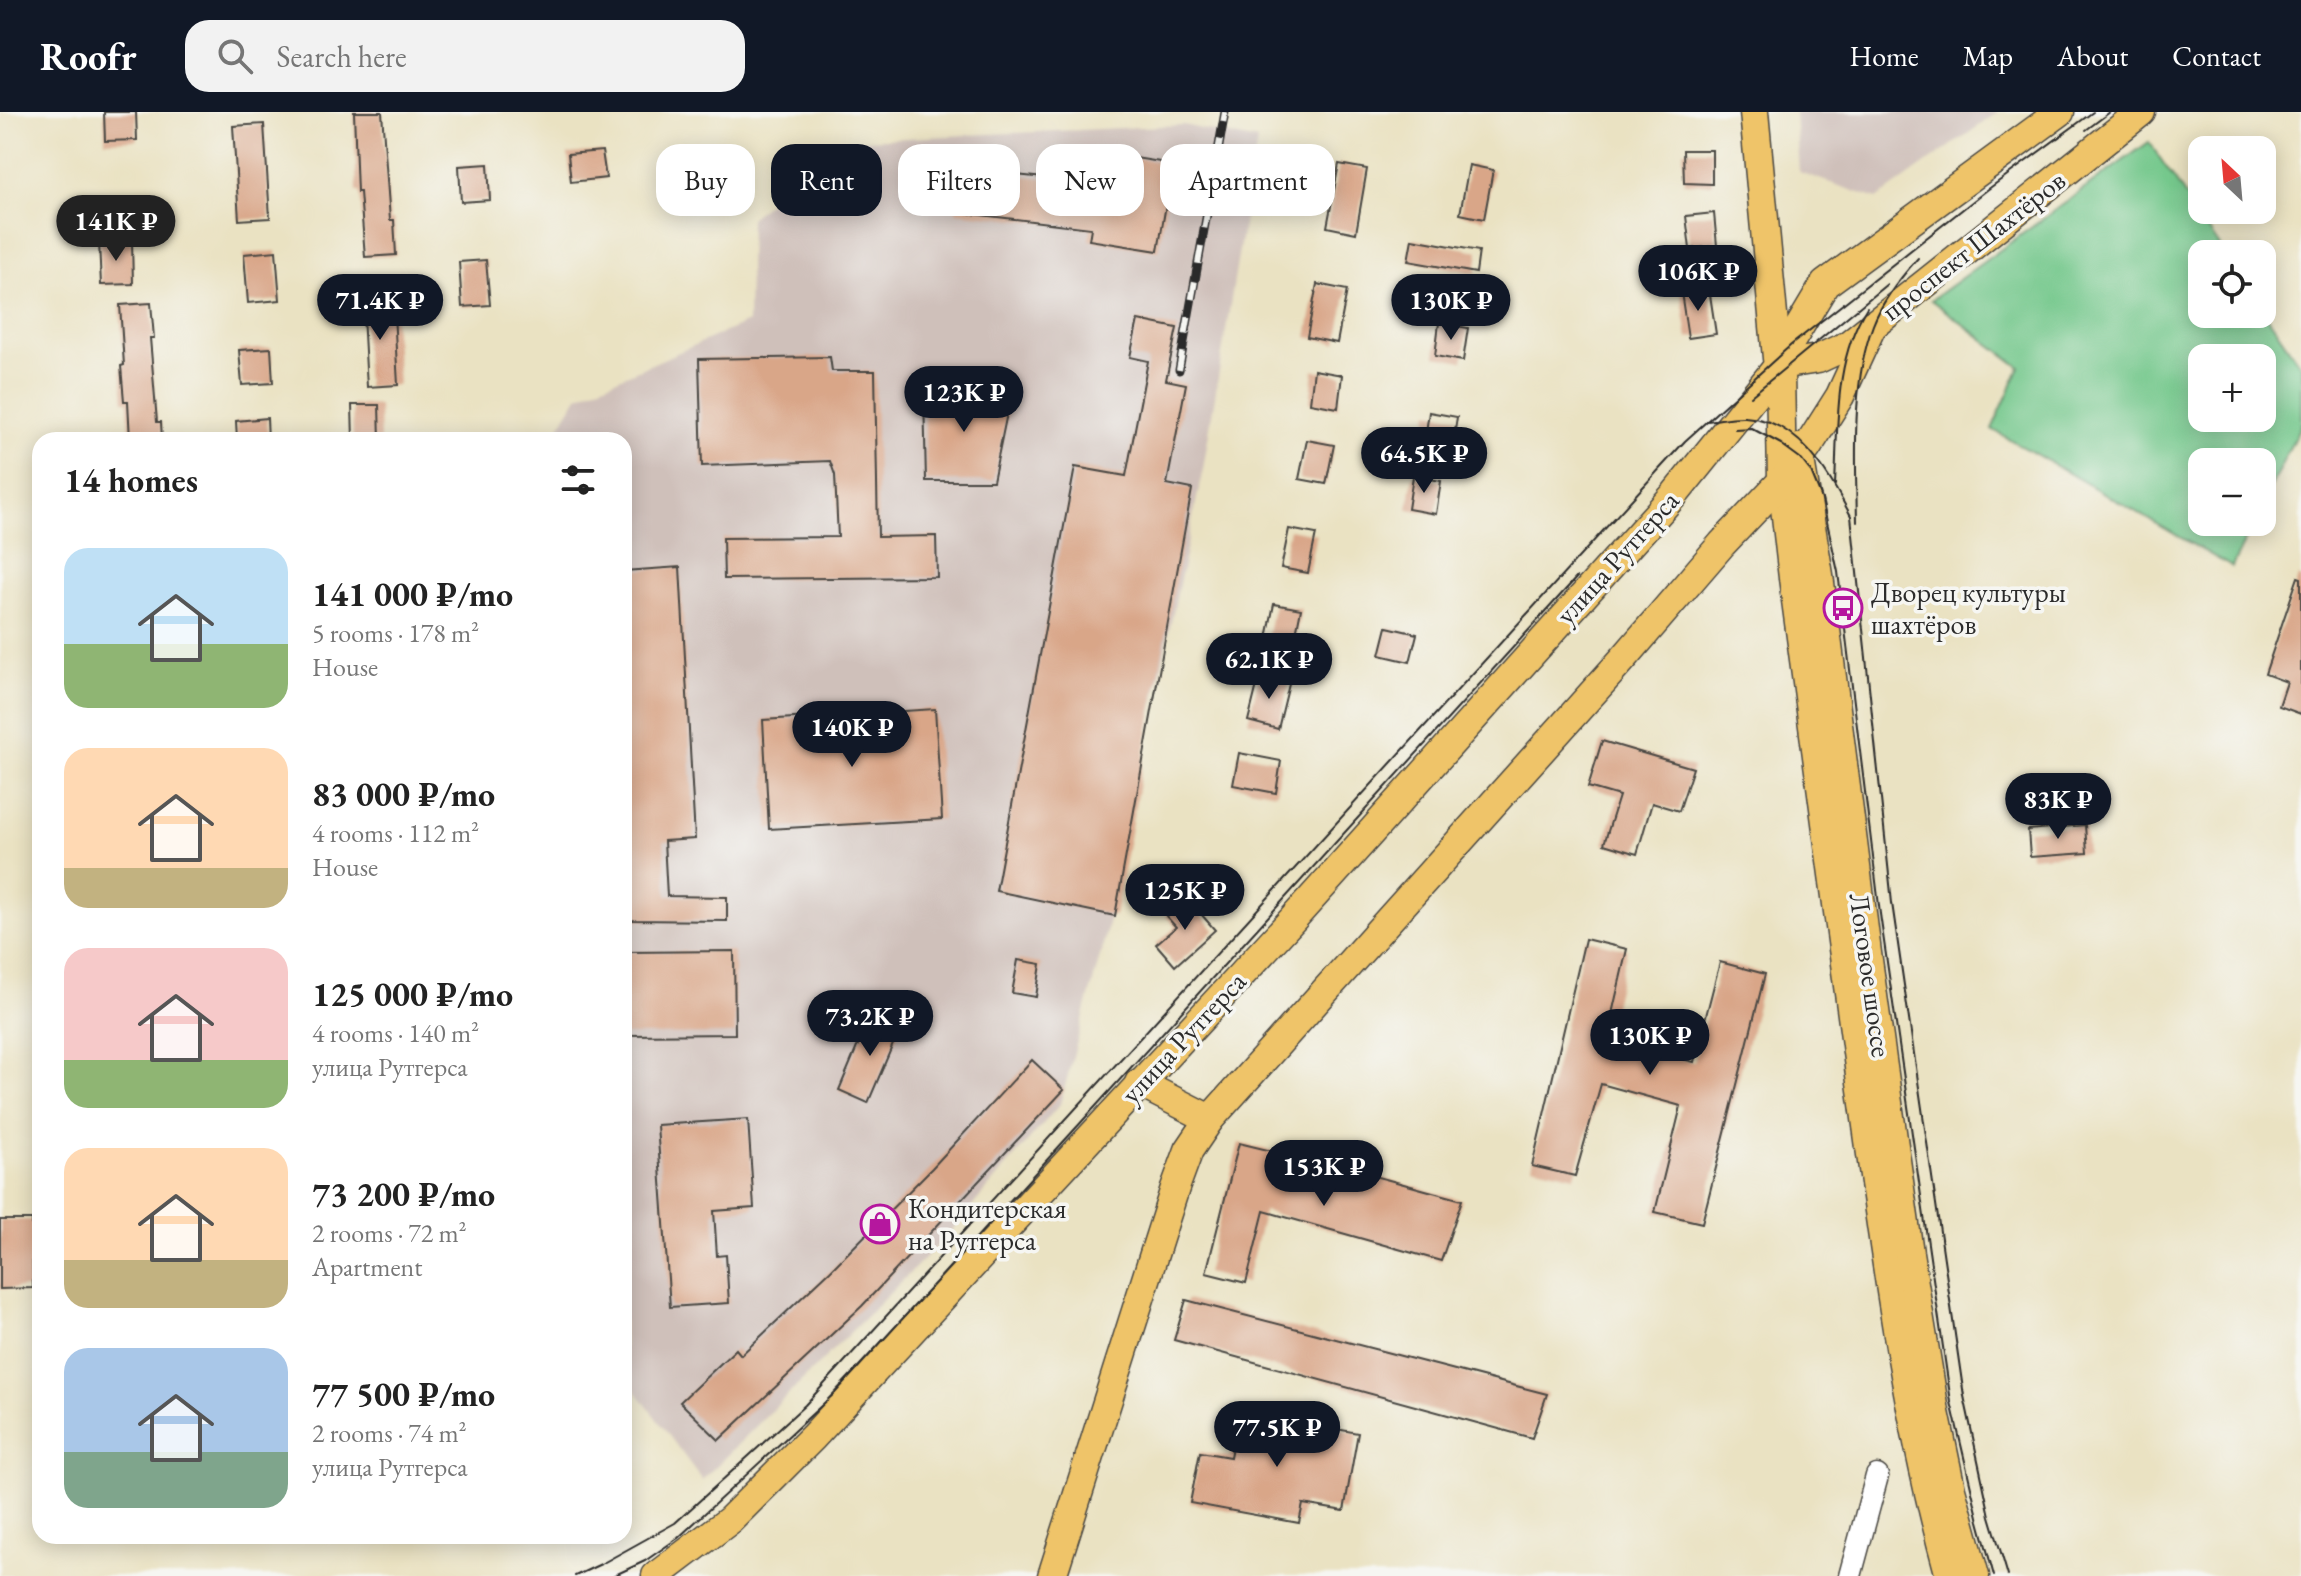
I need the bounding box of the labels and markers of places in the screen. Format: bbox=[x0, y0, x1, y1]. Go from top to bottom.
pin: 141K ₽ bbox=[51, 195, 181, 263]
pin: 106K ₽ bbox=[1633, 245, 1763, 313]
pin: 71.4K ₽ bbox=[306, 274, 454, 342]
pin: 130K ₽ bbox=[1386, 274, 1516, 342]
pin: 123K ₽ bbox=[899, 366, 1029, 434]
pin: 64.5K ₽ bbox=[1350, 427, 1498, 495]
place label: Дворец культуры шахтёров bbox=[1871, 574, 2066, 642]
bus stop icon: Дворец культуры шахтёров bbox=[1822, 587, 1864, 629]
pin: 62.1K ₽ bbox=[1195, 633, 1343, 701]
pin: 140K ₽ bbox=[787, 701, 917, 769]
pin: 83K ₽ bbox=[2002, 773, 2114, 841]
pin: 125K ₽ bbox=[1120, 864, 1250, 932]
pin: 73.2K ₽ bbox=[796, 990, 944, 1058]
pin: 130K ₽ bbox=[1585, 1009, 1715, 1077]
pin: 153K ₽ bbox=[1259, 1140, 1389, 1208]
place label: Кондитерская на Рутгерса bbox=[908, 1190, 1066, 1258]
shop icon: Кондитерская на Рутгерса bbox=[859, 1203, 901, 1245]
pin: 77.5K ₽ bbox=[1203, 1401, 1351, 1469]

